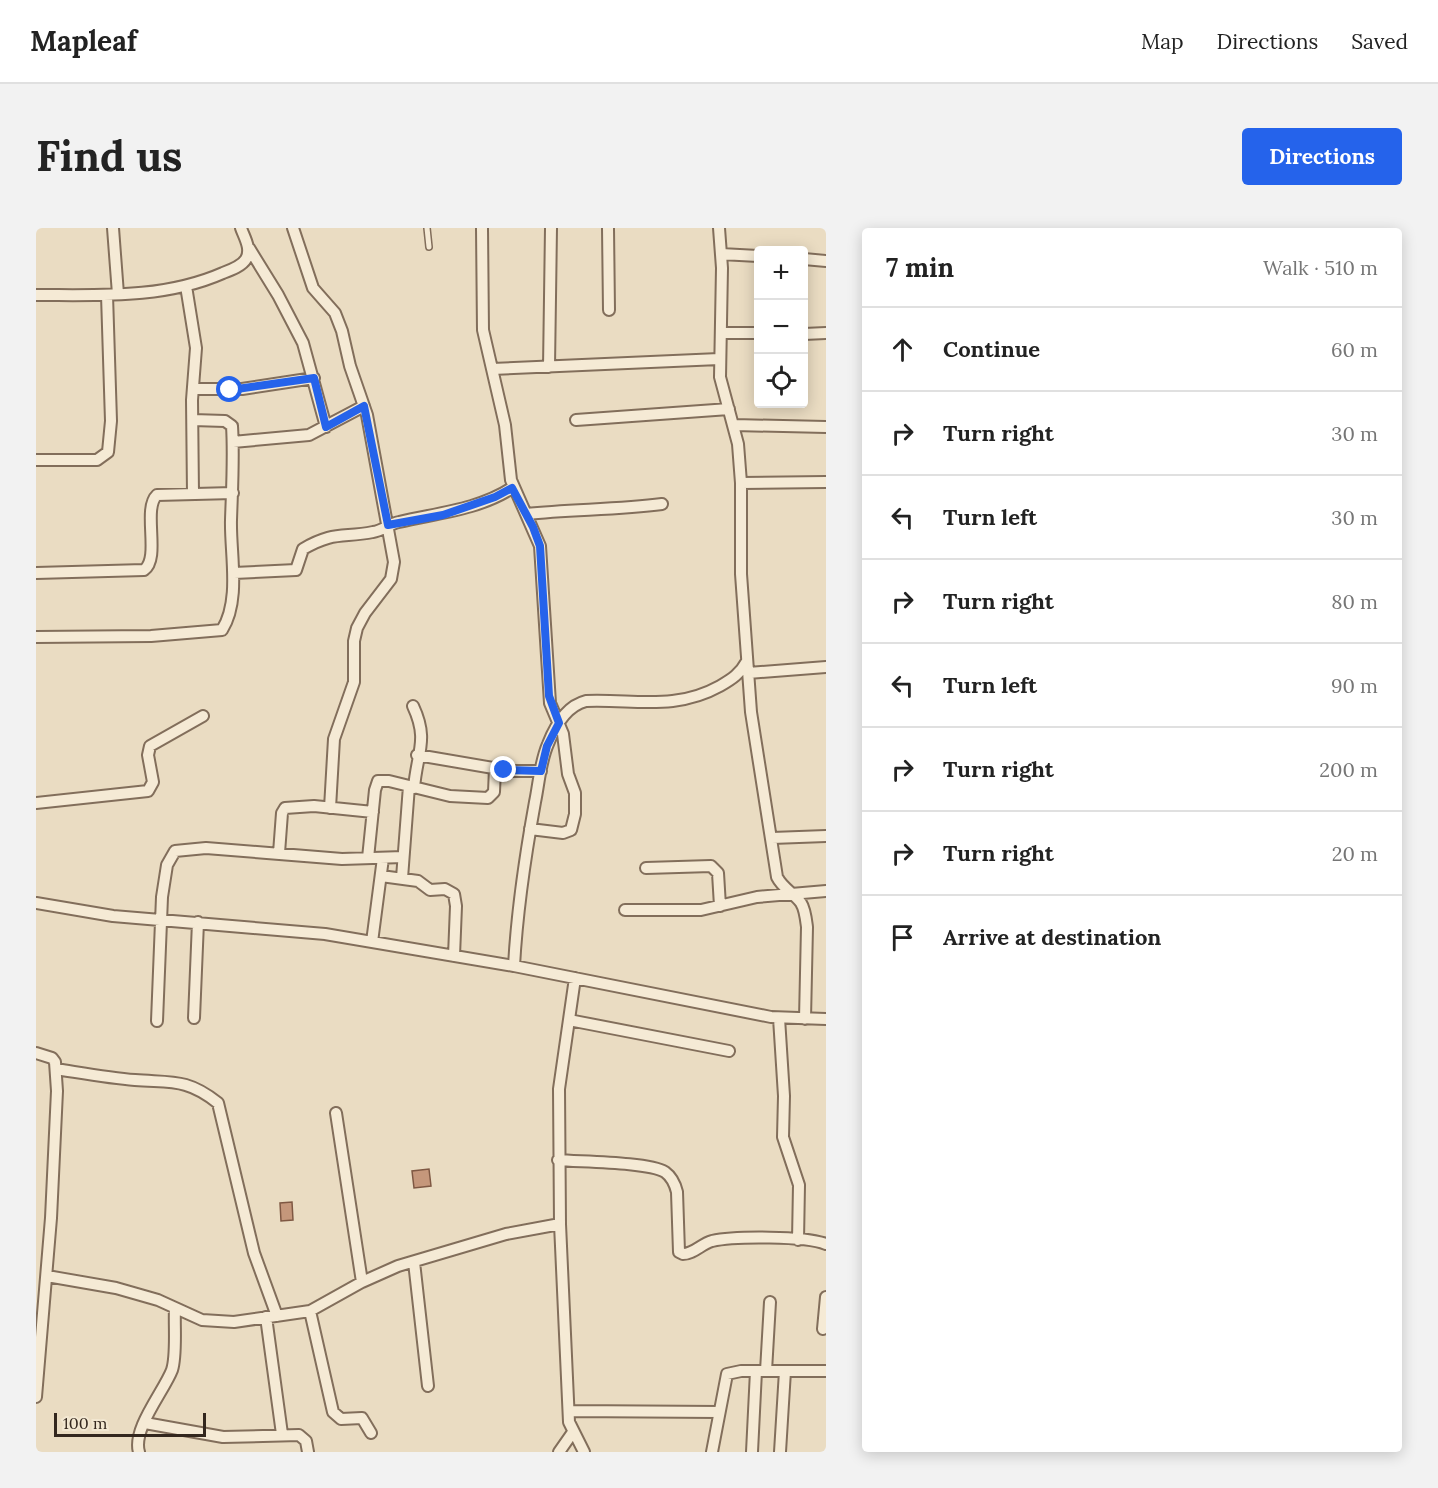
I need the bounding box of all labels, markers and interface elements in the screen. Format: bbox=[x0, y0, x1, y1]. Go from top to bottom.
text: Mapleaf bbox=[30, 23, 137, 59]
text: Map bbox=[1141, 28, 1184, 55]
text: Directions bbox=[1217, 28, 1318, 55]
text: Saved bbox=[1351, 28, 1408, 55]
button: Directions bbox=[1242, 128, 1402, 185]
text: Find us bbox=[36, 129, 182, 183]
map controls bbox=[754, 246, 808, 408]
button: + bbox=[754, 246, 808, 300]
text: 7 min bbox=[886, 251, 954, 284]
text: Walk · 510 m bbox=[1263, 255, 1378, 280]
button: − bbox=[754, 300, 808, 354]
icon: ahead bbox=[886, 333, 919, 366]
text: Continue bbox=[943, 335, 1040, 363]
text: 60 m bbox=[1331, 337, 1378, 362]
button: locate bbox=[754, 354, 808, 408]
route start bbox=[216, 376, 242, 402]
icon: right bbox=[886, 417, 919, 450]
text: Turn right bbox=[943, 419, 1054, 447]
text: 30 m bbox=[1331, 421, 1378, 446]
icon: left bbox=[886, 501, 919, 534]
text: Turn left bbox=[943, 503, 1037, 531]
text: 30 m bbox=[1331, 505, 1378, 530]
icon: right bbox=[886, 585, 919, 618]
text: Turn right bbox=[943, 587, 1054, 615]
text: 80 m bbox=[1331, 589, 1378, 614]
icon: left bbox=[886, 669, 919, 702]
text: Turn left bbox=[943, 671, 1037, 699]
text: 90 m bbox=[1331, 673, 1378, 698]
icon: right bbox=[886, 753, 919, 786]
text: Turn right bbox=[943, 755, 1054, 783]
route end bbox=[490, 756, 516, 782]
text: 200 m bbox=[1319, 757, 1378, 782]
icon: right bbox=[886, 837, 919, 870]
text: Turn right bbox=[943, 839, 1054, 867]
text: 20 m bbox=[1332, 841, 1378, 866]
icon: arrive bbox=[886, 921, 919, 954]
text: Arrive at destination bbox=[943, 923, 1161, 951]
scale bar bbox=[54, 1410, 206, 1438]
text: 100 m bbox=[63, 1413, 107, 1433]

